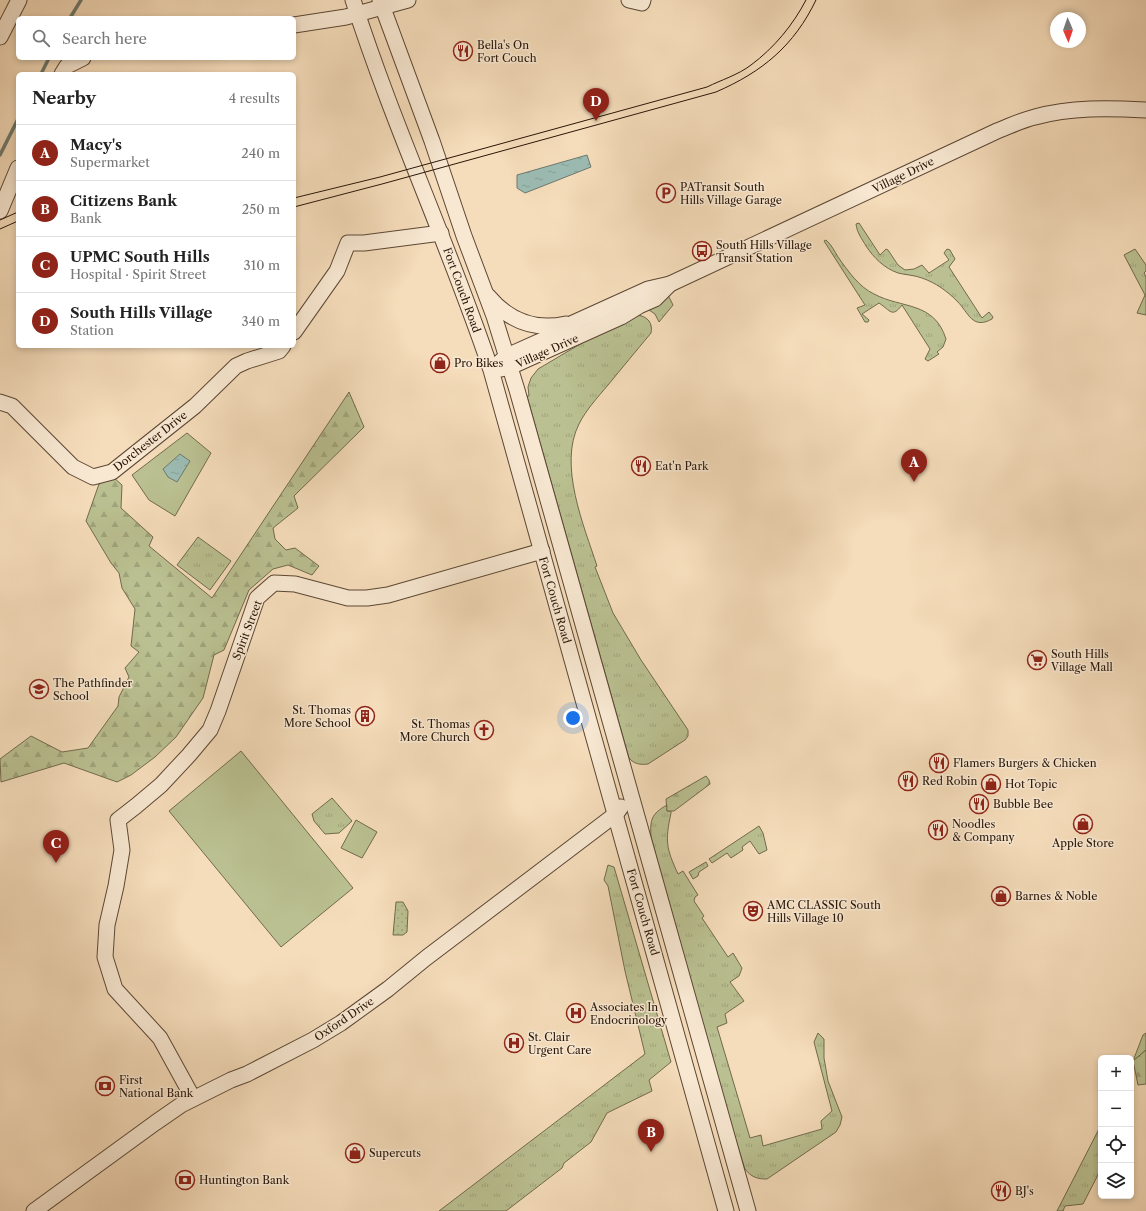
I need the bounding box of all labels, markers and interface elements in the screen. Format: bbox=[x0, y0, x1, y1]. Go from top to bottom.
north arrow bbox=[1050, 12, 1086, 48]
search box bbox=[16, 16, 296, 60]
icon: search bbox=[30, 27, 52, 49]
text: Search here bbox=[62, 29, 147, 48]
place label: Bella's On Fort Couch bbox=[477, 38, 537, 65]
restaurant icon: Bella's On Fort Couch bbox=[452, 40, 474, 62]
text: Nearby bbox=[32, 88, 96, 108]
pin: D bbox=[583, 88, 609, 121]
text: 4 results bbox=[229, 90, 280, 106]
text: Macy's bbox=[70, 135, 122, 154]
text: A bbox=[40, 145, 50, 161]
text: 240 m bbox=[241, 145, 280, 161]
text: Supermarket bbox=[70, 154, 150, 170]
street label: Village Drive bbox=[869, 154, 936, 196]
place label: PATransit South Hills Village Garage bbox=[680, 180, 782, 207]
parking icon: PATransit South Hills Village Garage bbox=[655, 182, 677, 204]
text: Citizens Bank bbox=[70, 191, 177, 210]
text: B bbox=[40, 201, 50, 217]
text: 250 m bbox=[242, 201, 280, 217]
text: Bank bbox=[70, 210, 102, 226]
place label: South Hills Village Transit Station bbox=[716, 238, 812, 265]
bus stop icon: South Hills Village Transit Station bbox=[691, 240, 713, 262]
street label: Fort Couch Road bbox=[440, 245, 484, 335]
text: UPMC South Hills bbox=[70, 247, 210, 266]
text: C bbox=[40, 257, 50, 273]
text: 310 m bbox=[244, 257, 280, 273]
text: Hospital · Spirit Street bbox=[70, 266, 206, 282]
text: South Hills Village bbox=[70, 303, 213, 322]
text: D bbox=[39, 313, 51, 329]
text: 340 m bbox=[242, 313, 280, 329]
text: Station bbox=[70, 322, 114, 338]
street label: Village Drive bbox=[513, 331, 580, 371]
shop icon: Pro Bikes bbox=[429, 352, 451, 374]
place label: Pro Bikes bbox=[454, 356, 504, 370]
street label: Dorchester Drive bbox=[110, 408, 190, 474]
pin: A bbox=[901, 449, 927, 482]
restaurant icon: Eat'n Park bbox=[630, 455, 652, 477]
place label: Eat'n Park bbox=[655, 459, 709, 473]
street label: Fort Couch Road bbox=[536, 555, 574, 645]
street label: Spirit Street bbox=[229, 598, 265, 662]
place label: South Hills Village Mall bbox=[1050, 647, 1114, 674]
supermarket icon: South Hills Village Mall bbox=[1026, 649, 1048, 671]
place label: The Pathfinder School bbox=[53, 676, 133, 703]
school or university icon: The Pathfinder School bbox=[28, 678, 50, 700]
place label: St. Thomas More School bbox=[284, 703, 352, 730]
building icon: St. Thomas More School bbox=[354, 705, 376, 727]
your location bbox=[563, 708, 583, 728]
place label: St. Thomas More Church bbox=[400, 717, 470, 744]
church icon: St. Thomas More Church bbox=[473, 719, 495, 741]
restaurant icon: Flamers Burgers & Chicken bbox=[928, 752, 950, 774]
place label: Flamers Burgers & Chicken bbox=[953, 756, 1097, 770]
restaurant icon: Red Robin bbox=[897, 770, 919, 792]
shop icon: Hot Topic bbox=[980, 773, 1002, 795]
place label: Red Robin bbox=[922, 774, 977, 788]
place label: Hot Topic bbox=[1005, 777, 1057, 791]
restaurant icon: Bubble Bee bbox=[968, 793, 990, 815]
place label: Bubble Bee bbox=[993, 797, 1053, 811]
shop icon: Apple Store bbox=[1072, 813, 1094, 835]
place label: Noodles & Company bbox=[952, 817, 1015, 844]
restaurant icon: Noodles & Company bbox=[927, 819, 949, 841]
pin: C bbox=[43, 830, 69, 863]
place label: Apple Store bbox=[1051, 836, 1114, 850]
street label: Fort Couch Road bbox=[624, 867, 662, 957]
shop icon: Barnes & Noble bbox=[990, 885, 1012, 907]
place label: Barnes & Noble bbox=[1015, 889, 1097, 903]
place label: AMC CLASSIC South Hills Village 10 bbox=[766, 898, 881, 925]
theatre icon: AMC CLASSIC South Hills Village 10 bbox=[742, 900, 764, 922]
street label: Oxford Drive bbox=[312, 994, 376, 1044]
place label: Associates In Endocrinology bbox=[589, 1000, 668, 1027]
hospital icon: Associates In Endocrinology bbox=[565, 1002, 587, 1024]
place label: St. Clair Urgent Care bbox=[528, 1030, 591, 1057]
hospital icon: St. Clair Urgent Care bbox=[503, 1032, 525, 1054]
map controls bbox=[1098, 1055, 1134, 1199]
button: + bbox=[1098, 1055, 1134, 1091]
place label: First National Bank bbox=[119, 1073, 194, 1100]
bank icon: First National Bank bbox=[94, 1075, 116, 1097]
button: − bbox=[1098, 1091, 1134, 1127]
pin: B bbox=[638, 1119, 664, 1152]
button: locate bbox=[1098, 1127, 1134, 1163]
shop icon: Supercuts bbox=[344, 1142, 366, 1164]
place label: Supercuts bbox=[369, 1146, 421, 1160]
button: layers bbox=[1098, 1163, 1134, 1199]
bank icon: Huntington Bank bbox=[174, 1169, 196, 1191]
place label: Huntington Bank bbox=[199, 1173, 290, 1187]
restaurant icon: BJ's bbox=[990, 1180, 1012, 1202]
place label: BJ's bbox=[1015, 1184, 1034, 1198]

